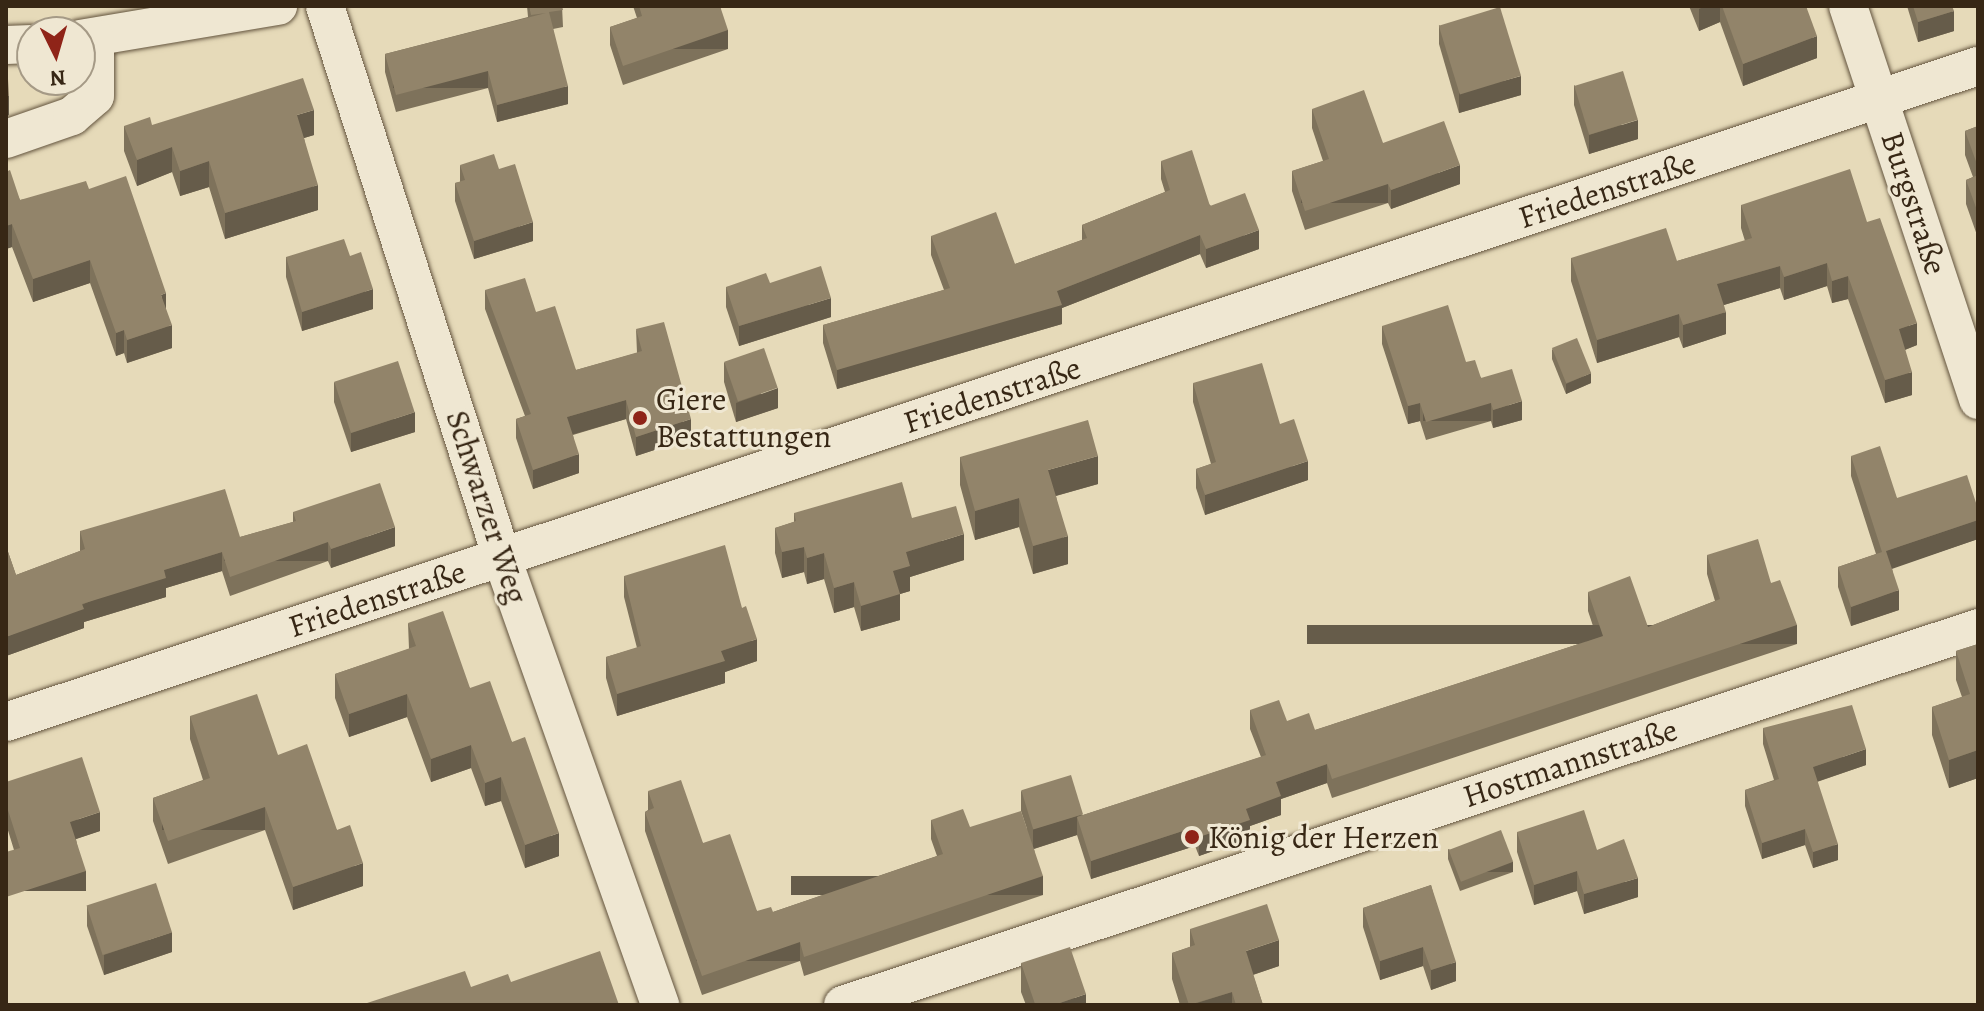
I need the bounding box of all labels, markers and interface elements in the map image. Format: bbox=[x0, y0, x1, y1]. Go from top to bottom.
north arrow bbox=[16, 16, 96, 96]
text: N bbox=[49, 62, 67, 94]
street label: Burgstraße bbox=[1873, 127, 1955, 279]
street label: Friedenstraße bbox=[1514, 143, 1700, 237]
street label: Friedenstraße bbox=[899, 348, 1085, 442]
place label: Giere Bestattungen bbox=[656, 381, 831, 456]
street label: Schwarzer Weg bbox=[438, 406, 536, 608]
marker: Giere Bestattungen bbox=[631, 409, 649, 427]
street label: Friedenstraße bbox=[284, 552, 470, 646]
street label: Hostmannstraße bbox=[1458, 710, 1682, 816]
place label: König der Herzen bbox=[1208, 818, 1439, 856]
marker: König der Herzen bbox=[1183, 828, 1201, 846]

